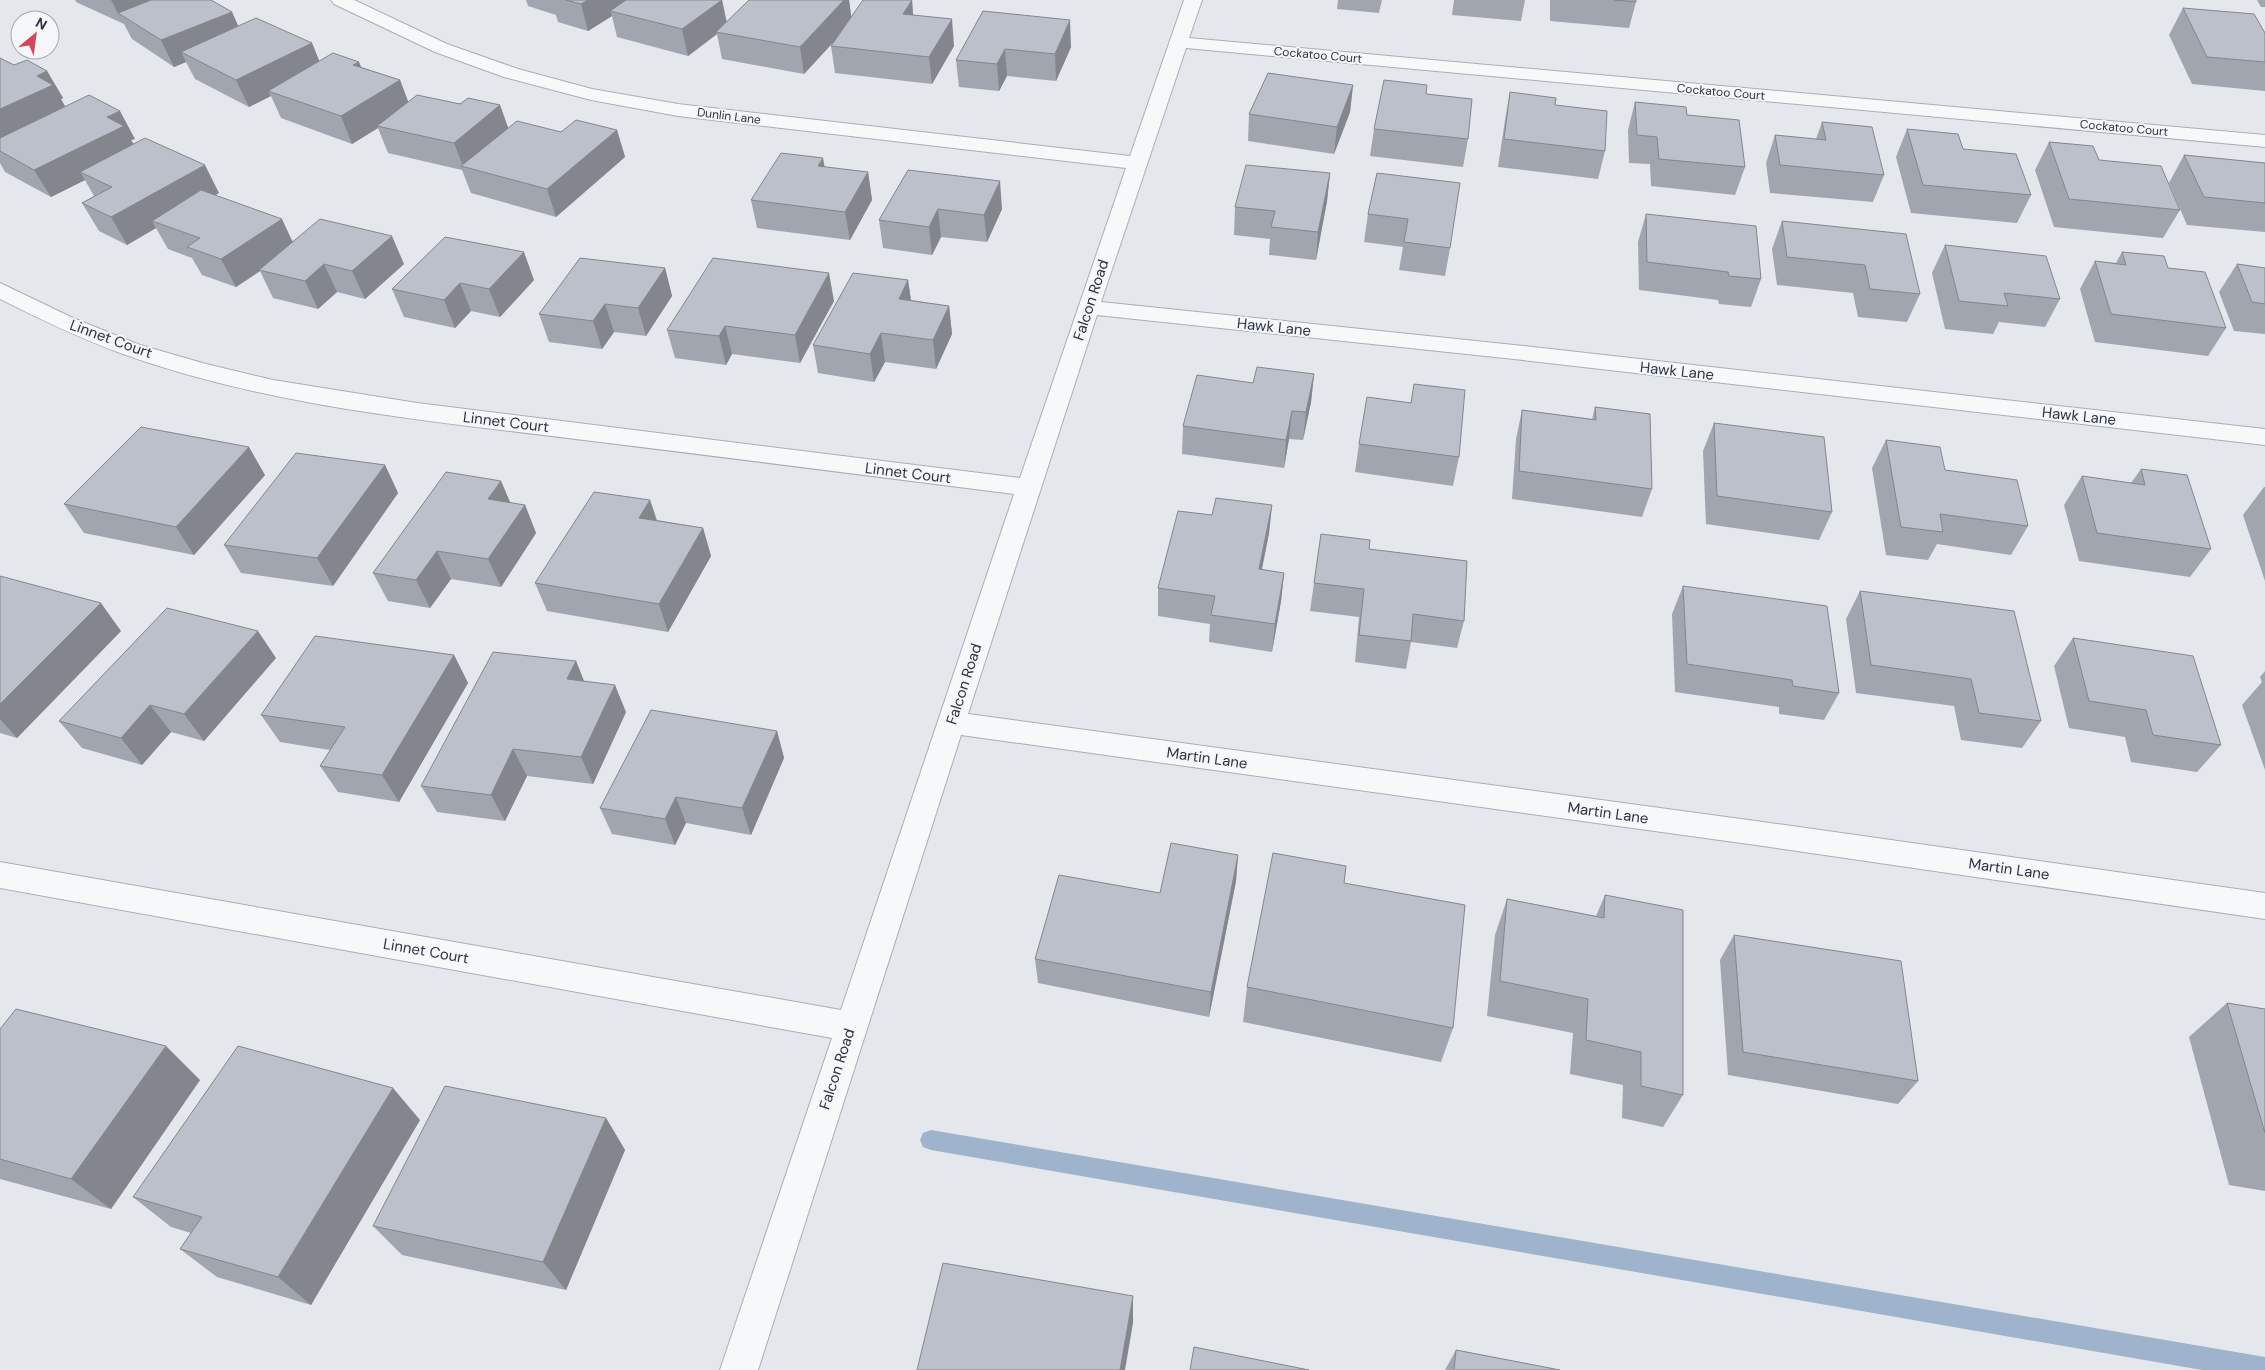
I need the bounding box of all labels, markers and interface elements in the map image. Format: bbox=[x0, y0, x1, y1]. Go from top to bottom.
north arrow bbox=[10, 10, 60, 60]
text: N bbox=[32, 13, 50, 34]
street label: Cockatoo Court bbox=[1273, 43, 1363, 67]
street label: Cockatoo Court bbox=[1676, 80, 1766, 104]
street label: Dunlin Lane bbox=[696, 104, 762, 128]
street label: Cockatoo Court bbox=[2079, 116, 2169, 140]
street label: Falcon Road bbox=[1069, 257, 1113, 343]
street label: Hawk Lane bbox=[1236, 313, 1312, 341]
street label: Linnet Court bbox=[67, 315, 155, 363]
street label: Hawk Lane bbox=[1639, 357, 1715, 385]
street label: Hawk Lane bbox=[2041, 402, 2117, 430]
street label: Linnet Court bbox=[462, 407, 550, 437]
street label: Linnet Court bbox=[864, 458, 952, 488]
street label: Falcon Road bbox=[942, 641, 986, 727]
street label: Martin Lane bbox=[1165, 742, 1249, 774]
street label: Martin Lane bbox=[1566, 797, 1650, 829]
street label: Martin Lane bbox=[1967, 853, 2051, 885]
street label: Linnet Court bbox=[382, 934, 470, 968]
street label: Falcon Road bbox=[815, 1026, 859, 1112]

